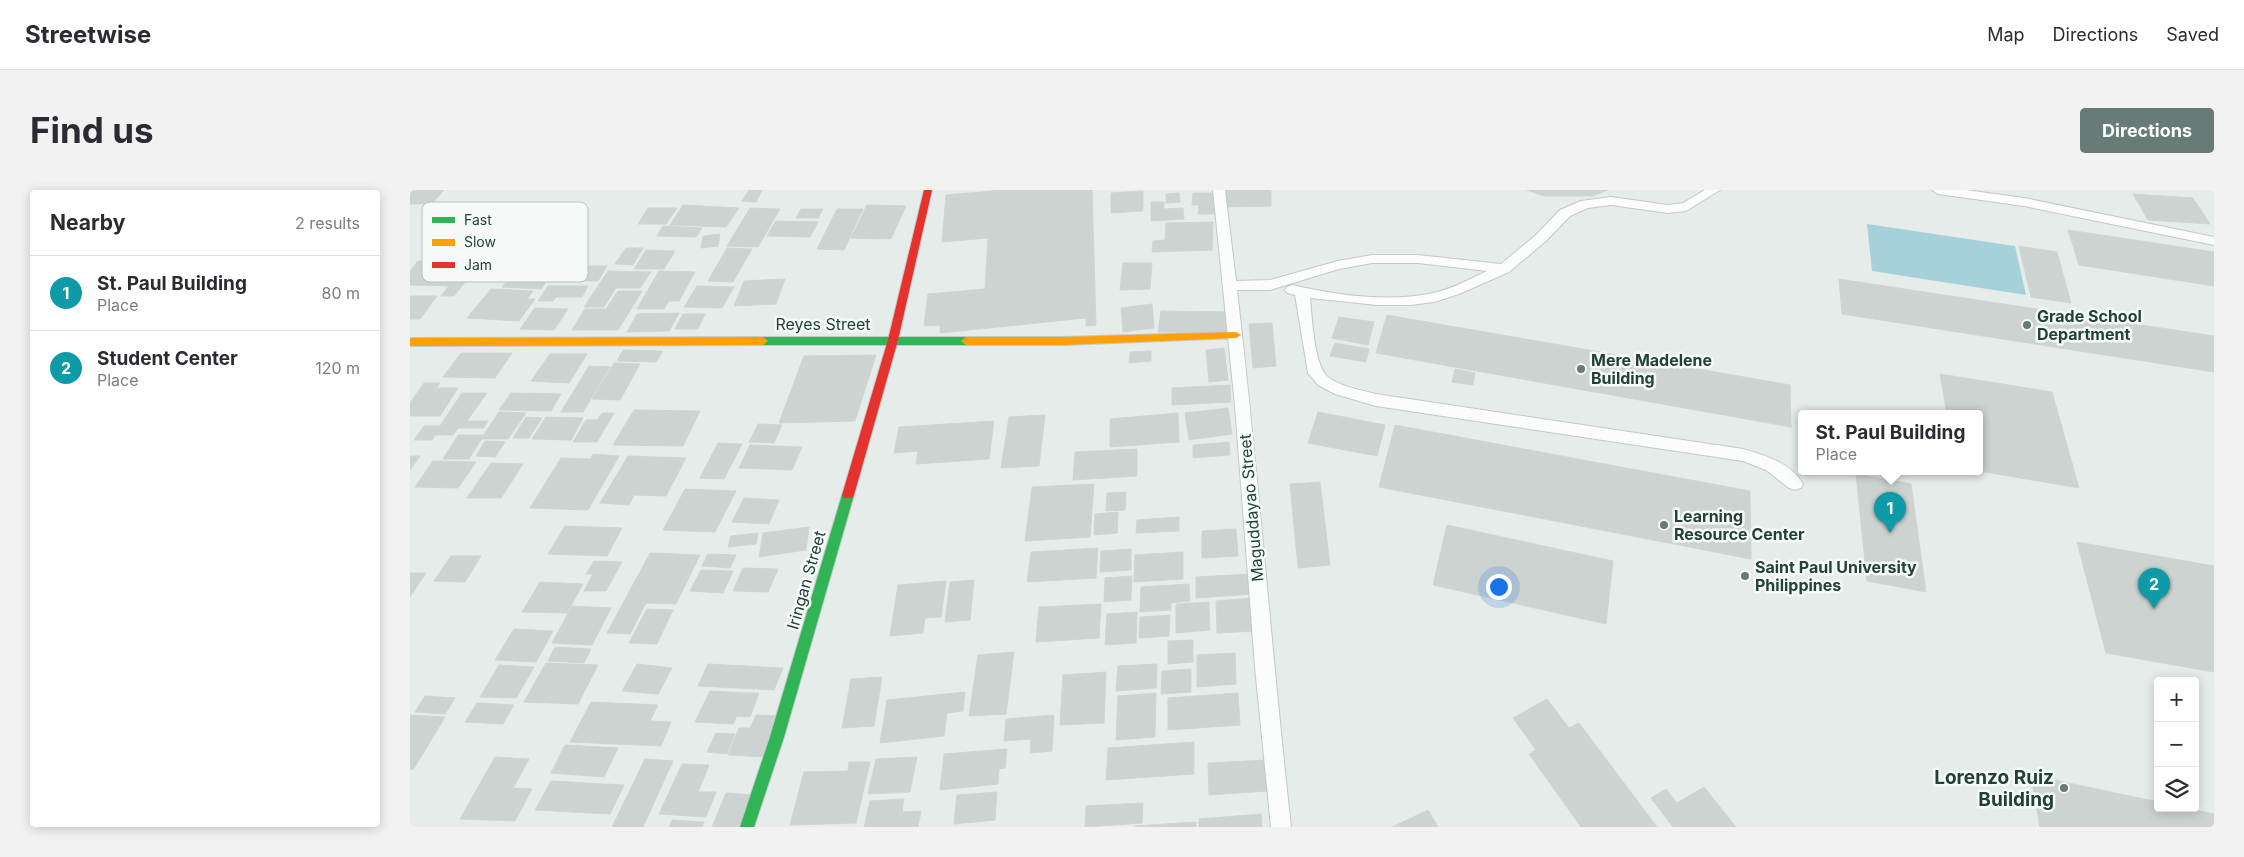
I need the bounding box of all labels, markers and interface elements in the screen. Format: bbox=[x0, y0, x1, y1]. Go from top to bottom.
text: Streetwise bbox=[25, 20, 151, 49]
text: Map bbox=[1987, 24, 2025, 45]
text: Directions bbox=[2053, 24, 2138, 45]
text: Saved bbox=[2166, 24, 2219, 45]
button: Directions bbox=[2080, 108, 2214, 153]
text: Find us bbox=[30, 109, 154, 151]
legend bbox=[422, 202, 588, 282]
text: Nearby bbox=[50, 210, 125, 235]
text: Fast bbox=[464, 211, 492, 228]
text: 2 results bbox=[295, 213, 360, 233]
text: Slow bbox=[464, 233, 496, 250]
text: Jam bbox=[464, 256, 492, 273]
text: St. Paul Building bbox=[97, 272, 247, 295]
text: 1 bbox=[63, 283, 69, 303]
text: 80 m bbox=[321, 283, 360, 303]
text: Place bbox=[97, 295, 139, 315]
place label: Grade School Department bbox=[2037, 306, 2142, 344]
street label: Reyes Street bbox=[775, 314, 871, 334]
marker: Grade School Department bbox=[2021, 319, 2033, 331]
text: Student Center bbox=[97, 347, 238, 370]
place label: Mere Madelene Building bbox=[1591, 350, 1712, 388]
text: 2 bbox=[61, 358, 71, 378]
text: 120 m bbox=[315, 358, 360, 378]
marker: Mere Madelene Building bbox=[1575, 363, 1587, 375]
text: Place bbox=[97, 370, 139, 390]
popup bbox=[1798, 410, 1983, 475]
text: St. Paul Building bbox=[1816, 421, 1965, 444]
street label: Maguddayao Street bbox=[1235, 433, 1267, 583]
text: Place bbox=[1816, 444, 1857, 464]
pin: 1 bbox=[1874, 492, 1906, 533]
place label: Learning Resource Center bbox=[1674, 506, 1805, 544]
marker: Learning Resource Center bbox=[1658, 519, 1670, 531]
street label: Iringan Street bbox=[782, 528, 830, 632]
place label: Saint Paul University Philippines bbox=[1755, 557, 1917, 595]
pin: 2 bbox=[2138, 568, 2170, 609]
marker: Saint Paul University Philippines bbox=[1739, 570, 1751, 582]
your location bbox=[1486, 574, 1512, 600]
map controls bbox=[2154, 677, 2199, 812]
button: + bbox=[2154, 677, 2199, 722]
button: − bbox=[2154, 722, 2199, 767]
place label: Lorenzo Ruiz Building bbox=[1934, 766, 2054, 811]
button: layers bbox=[2154, 767, 2199, 812]
marker: Lorenzo Ruiz Building bbox=[2058, 782, 2070, 794]

